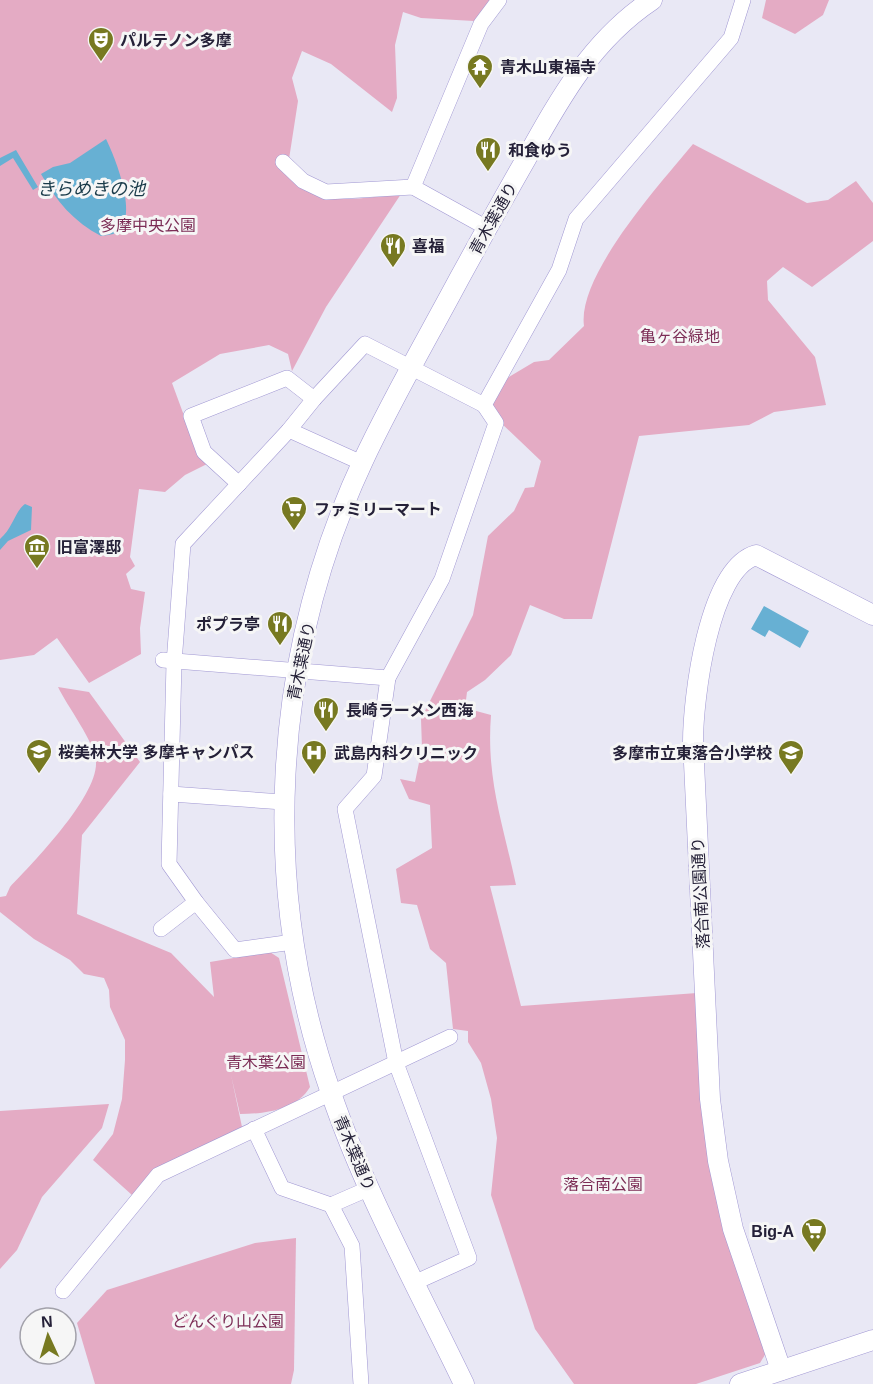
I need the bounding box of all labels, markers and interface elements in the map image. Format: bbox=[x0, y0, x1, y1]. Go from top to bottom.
theatre icon: パルテノン多摩 bbox=[86, 25, 116, 63]
place label: パルテノン多摩 bbox=[120, 32, 232, 49]
temple icon: 青木山東福寺 bbox=[465, 52, 495, 90]
place label: 青木山東福寺 bbox=[500, 59, 596, 76]
restaurant icon: 和食ゆう bbox=[473, 135, 503, 173]
place label: 和食ゆう bbox=[508, 142, 572, 159]
water label: きらめきの池 bbox=[37, 179, 147, 199]
street label: 青木葉通り bbox=[467, 179, 520, 257]
park label: 多摩中央公園 bbox=[100, 217, 196, 234]
restaurant icon: 喜福 bbox=[378, 231, 408, 269]
place label: 喜福 bbox=[412, 238, 444, 255]
park label: 亀ヶ谷緑地 bbox=[640, 328, 720, 345]
supermarket icon: ファミリーマート bbox=[279, 494, 309, 532]
place label: ファミリーマート bbox=[314, 501, 442, 518]
museum icon: 旧富澤邸 bbox=[22, 532, 52, 570]
place label: 旧富澤邸 bbox=[57, 539, 121, 556]
restaurant icon: ポプラ亭 bbox=[265, 609, 295, 647]
place label: ポプラ亭 bbox=[196, 616, 260, 633]
street label: 青木葉通り bbox=[285, 620, 318, 702]
restaurant icon: 長崎ラーメン西海 bbox=[311, 695, 341, 733]
place label: 長崎ラーメン西海 bbox=[346, 702, 473, 719]
school or university icon: 桜美林大学 多摩キャンパス bbox=[24, 737, 54, 775]
hospital icon: 武島内科クリニック bbox=[299, 738, 329, 776]
school or university icon: 多摩市立東落合小学校 bbox=[776, 738, 806, 776]
place label: 桜美林大学 多摩キャンパス bbox=[58, 744, 254, 761]
place label: 武島内科クリニック bbox=[334, 745, 478, 762]
place label: 多摩市立東落合小学校 bbox=[612, 745, 772, 762]
street label: 落合南公園通り bbox=[689, 837, 712, 949]
park label: 青木葉公園 bbox=[226, 1054, 306, 1071]
street label: 青木葉通り bbox=[331, 1113, 378, 1193]
park label: 落合南公園 bbox=[563, 1176, 643, 1193]
supermarket icon: Big-A bbox=[799, 1216, 829, 1254]
place label: Big-A bbox=[751, 1223, 794, 1240]
north arrow bbox=[18, 1306, 78, 1366]
text: N bbox=[41, 1313, 53, 1330]
park label: どんぐり山公園 bbox=[172, 1313, 284, 1330]

